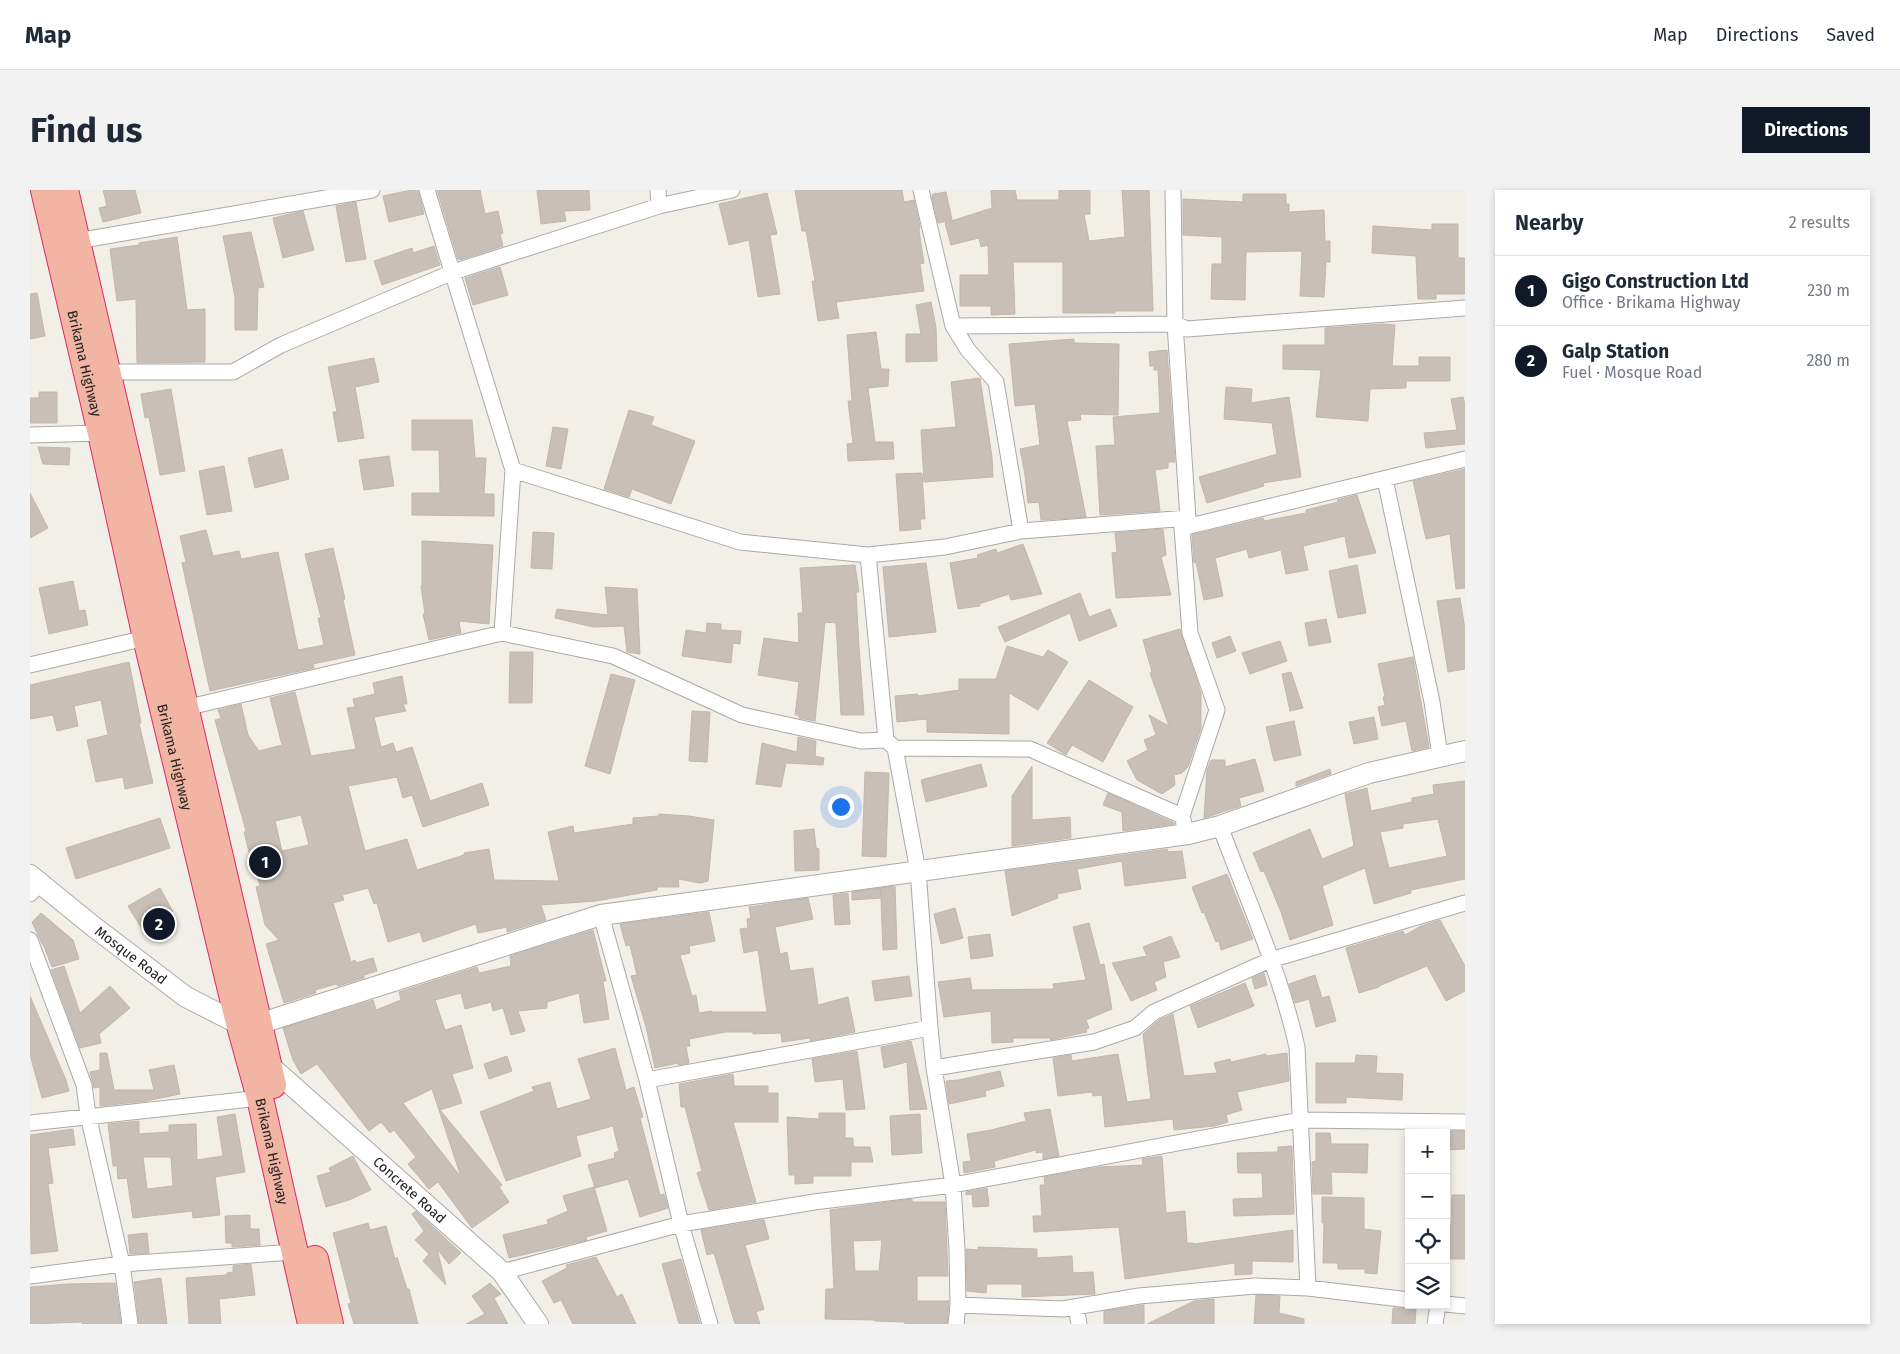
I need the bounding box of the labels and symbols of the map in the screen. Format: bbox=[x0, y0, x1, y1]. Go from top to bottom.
street label: Brikama Highway bbox=[63, 308, 105, 419]
street label: Brikama Highway bbox=[153, 702, 195, 812]
your location bbox=[828, 794, 854, 820]
pin: 1 bbox=[249, 843, 281, 881]
pin: 2 bbox=[143, 905, 175, 943]
street label: Mosque Road bbox=[91, 923, 170, 988]
street label: Brikama Highway bbox=[251, 1096, 292, 1206]
street label: Concrete Road bbox=[369, 1153, 449, 1227]

